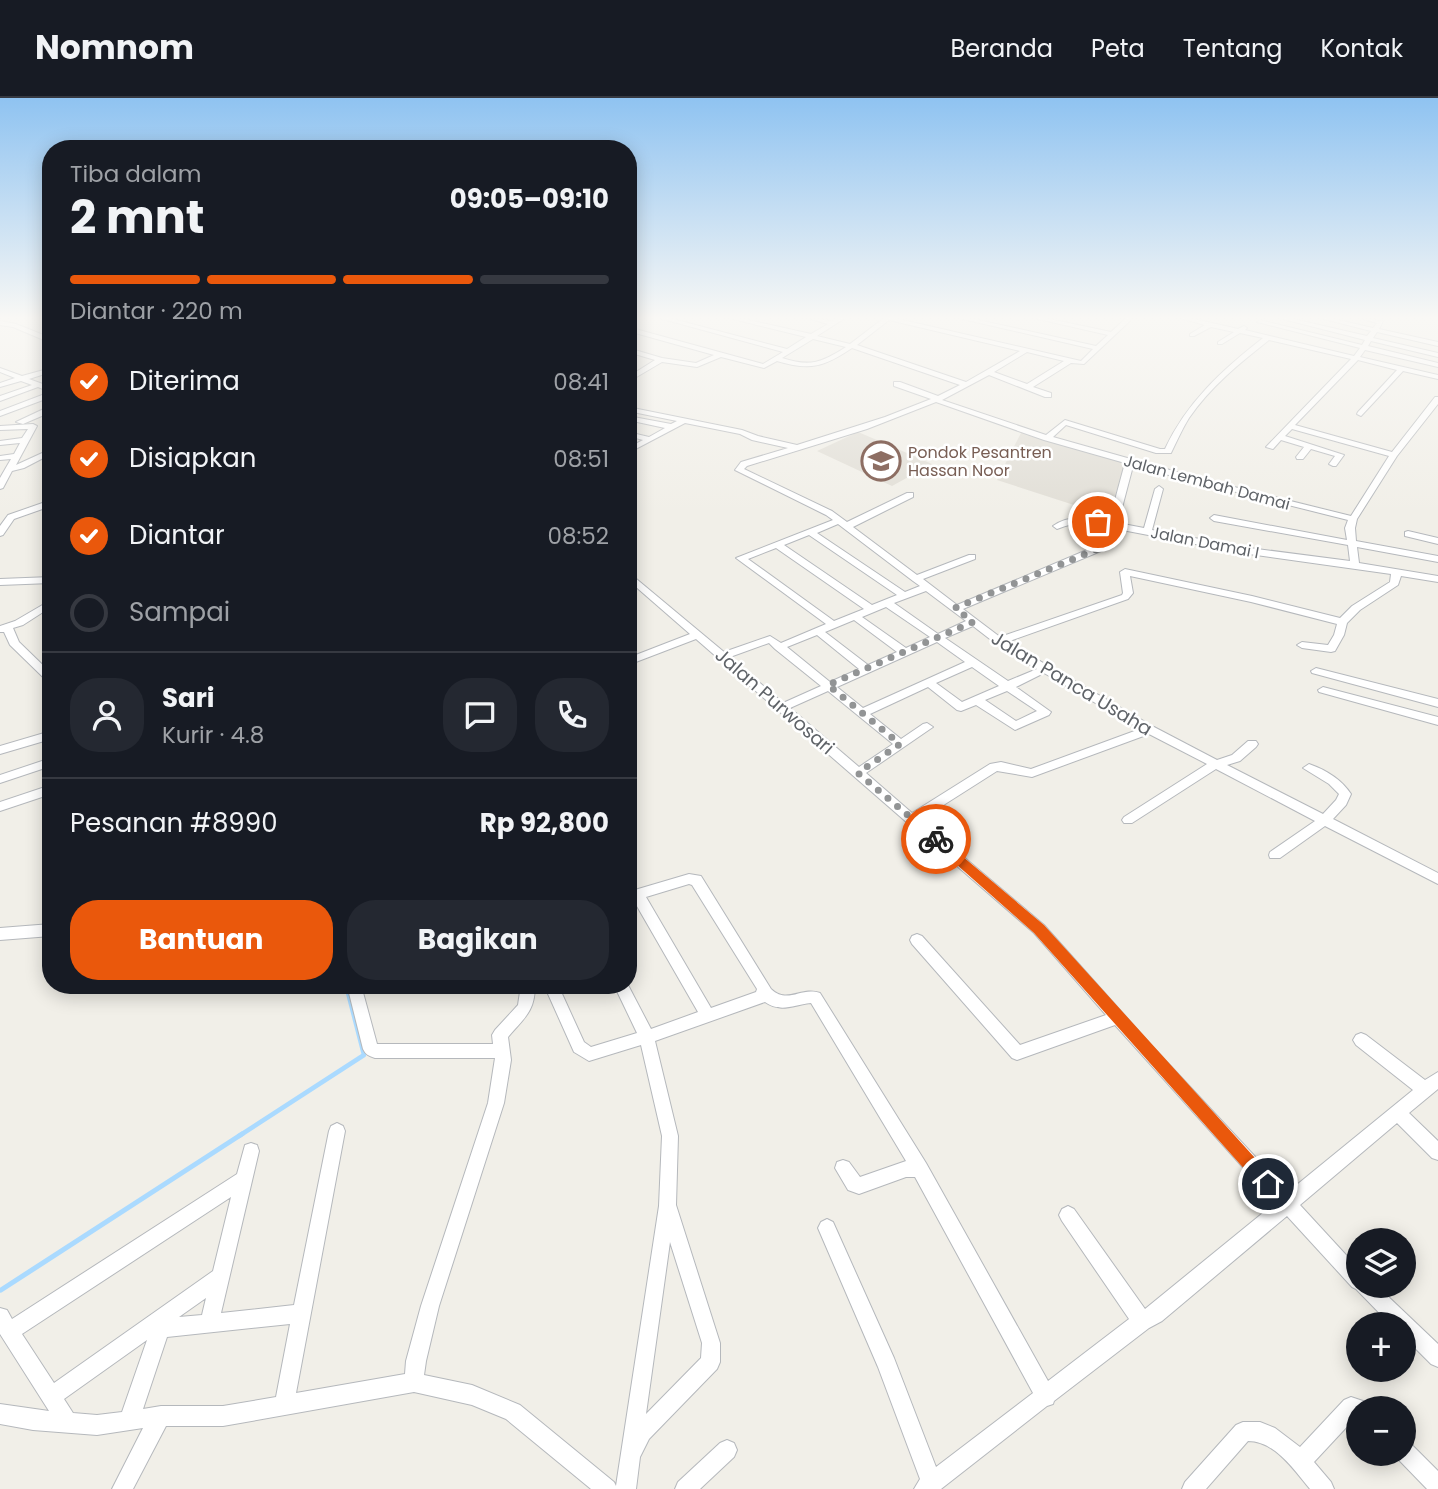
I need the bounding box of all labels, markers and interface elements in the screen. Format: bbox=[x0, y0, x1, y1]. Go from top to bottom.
text: Nomnom bbox=[35, 24, 194, 71]
text: Beranda bbox=[950, 32, 1053, 65]
text: Peta bbox=[1091, 32, 1145, 65]
text: Tentang bbox=[1183, 32, 1283, 65]
text: Kontak bbox=[1321, 32, 1403, 65]
text: Tiba dalam bbox=[70, 158, 201, 190]
text: 09:05–09:10 bbox=[450, 181, 609, 217]
text: 2 mnt bbox=[70, 185, 204, 249]
text: Diantar · 220 m bbox=[70, 295, 243, 327]
icon: check bbox=[70, 363, 108, 401]
text: Diterima bbox=[129, 363, 240, 399]
text: 08:41 bbox=[553, 366, 609, 398]
icon: check bbox=[70, 440, 108, 478]
text: Disiapkan bbox=[129, 440, 257, 476]
school or university icon: Pondok Pesantren Hassan Noor bbox=[860, 440, 902, 482]
place label: Pondok Pesantren Hassan Noor bbox=[908, 441, 1052, 482]
text: 08:51 bbox=[553, 443, 609, 475]
street label: Jalan Lembah Damai bbox=[1121, 449, 1293, 516]
pin bbox=[1068, 492, 1128, 552]
icon: bag bbox=[1079, 503, 1117, 541]
icon: check bbox=[70, 517, 108, 555]
text: Diantar bbox=[129, 517, 225, 553]
text: 08:52 bbox=[547, 520, 609, 552]
street label: Jalan Damai I bbox=[1149, 521, 1261, 564]
text: Sampai bbox=[129, 594, 230, 630]
street label: Jalan Panca Usaha bbox=[986, 625, 1157, 742]
street label: Jalan Purwosari bbox=[709, 642, 840, 761]
button: person bbox=[70, 678, 144, 752]
button: chat bbox=[443, 678, 517, 752]
button: phone bbox=[535, 678, 609, 752]
text: Sari bbox=[162, 680, 214, 716]
text: Kurir · 4.8 bbox=[162, 719, 264, 751]
courier bbox=[901, 804, 971, 874]
text: Pesanan #8990 bbox=[70, 805, 277, 841]
text: Rp 92,800 bbox=[480, 805, 609, 841]
icon: bike bbox=[917, 820, 955, 858]
button: Bantuan bbox=[70, 900, 333, 980]
button: Bagikan bbox=[347, 900, 609, 980]
pin bbox=[1238, 1154, 1298, 1214]
icon: home bbox=[1249, 1165, 1287, 1203]
map controls bbox=[1346, 1228, 1416, 1466]
button: layers bbox=[1346, 1228, 1416, 1298]
button: + bbox=[1346, 1312, 1416, 1382]
button: − bbox=[1346, 1396, 1416, 1466]

